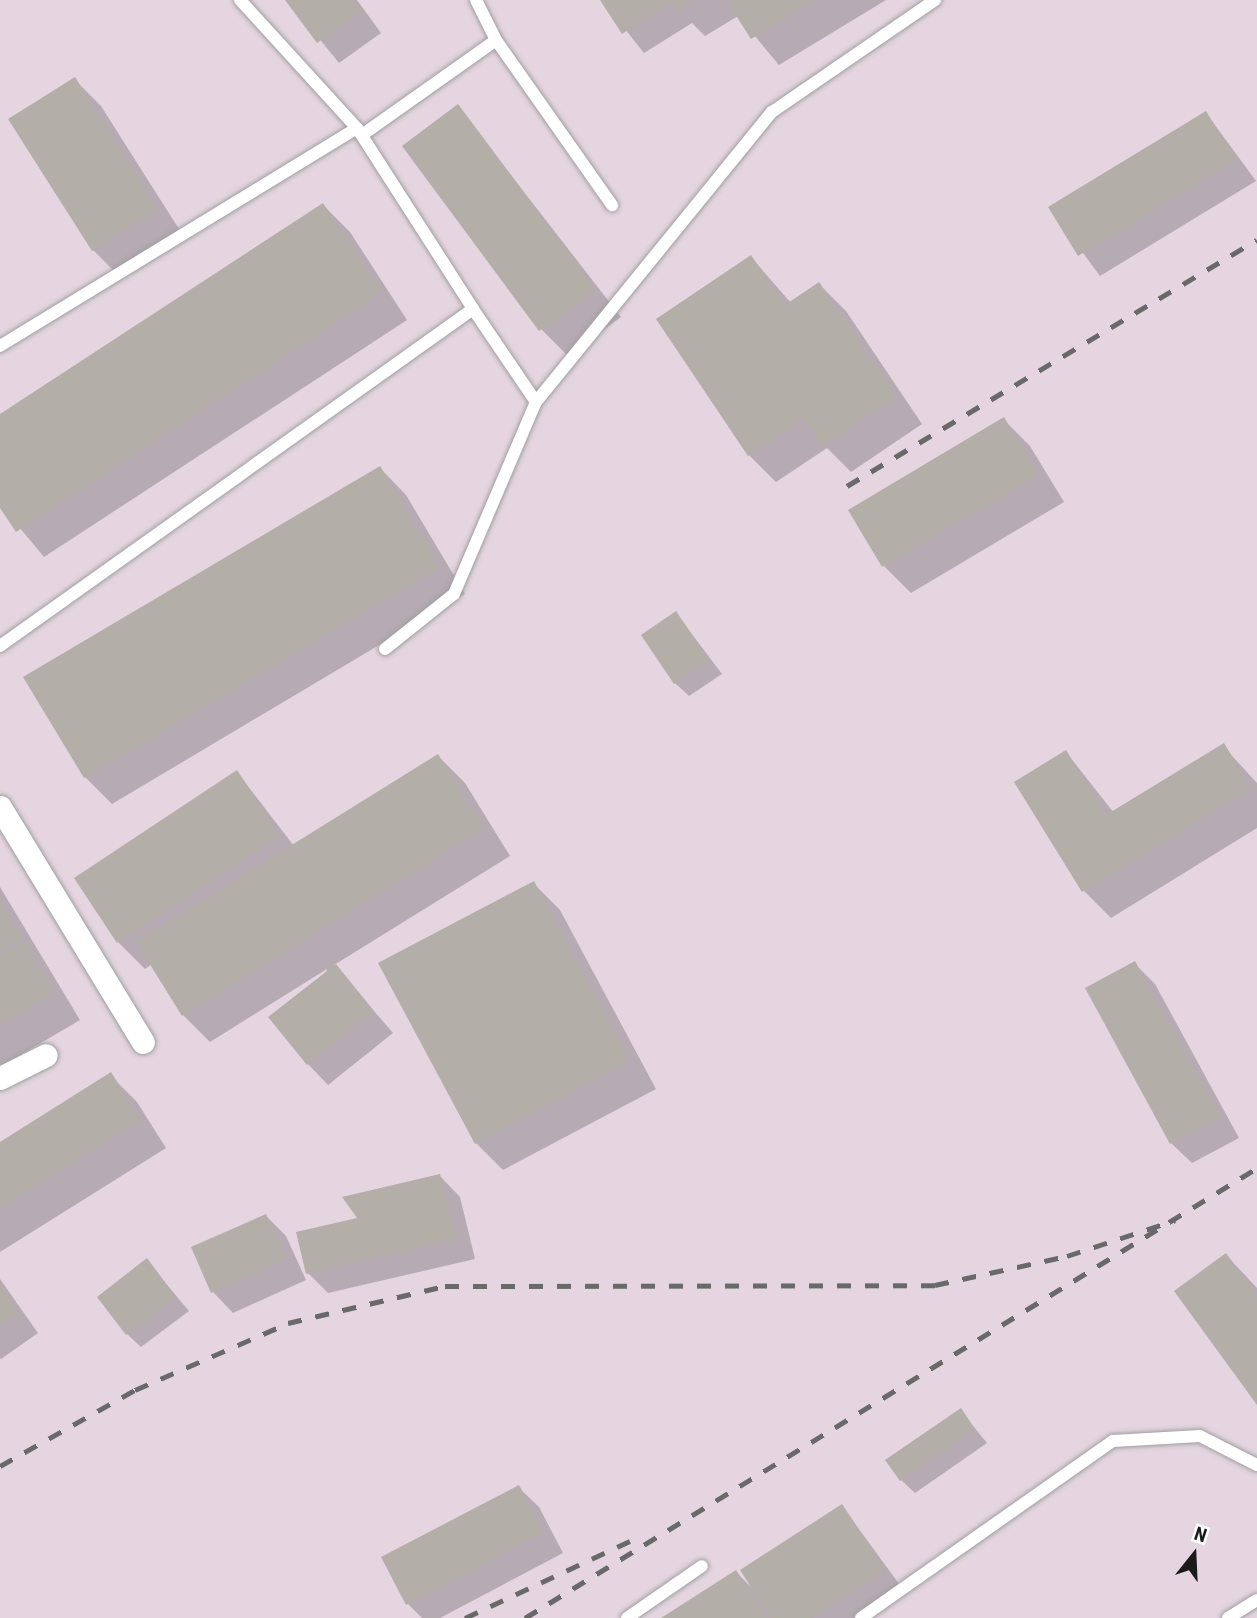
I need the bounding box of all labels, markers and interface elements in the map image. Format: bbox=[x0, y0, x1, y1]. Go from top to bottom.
north arrow bbox=[1159, 1520, 1229, 1590]
text: N bbox=[1192, 1522, 1210, 1547]

